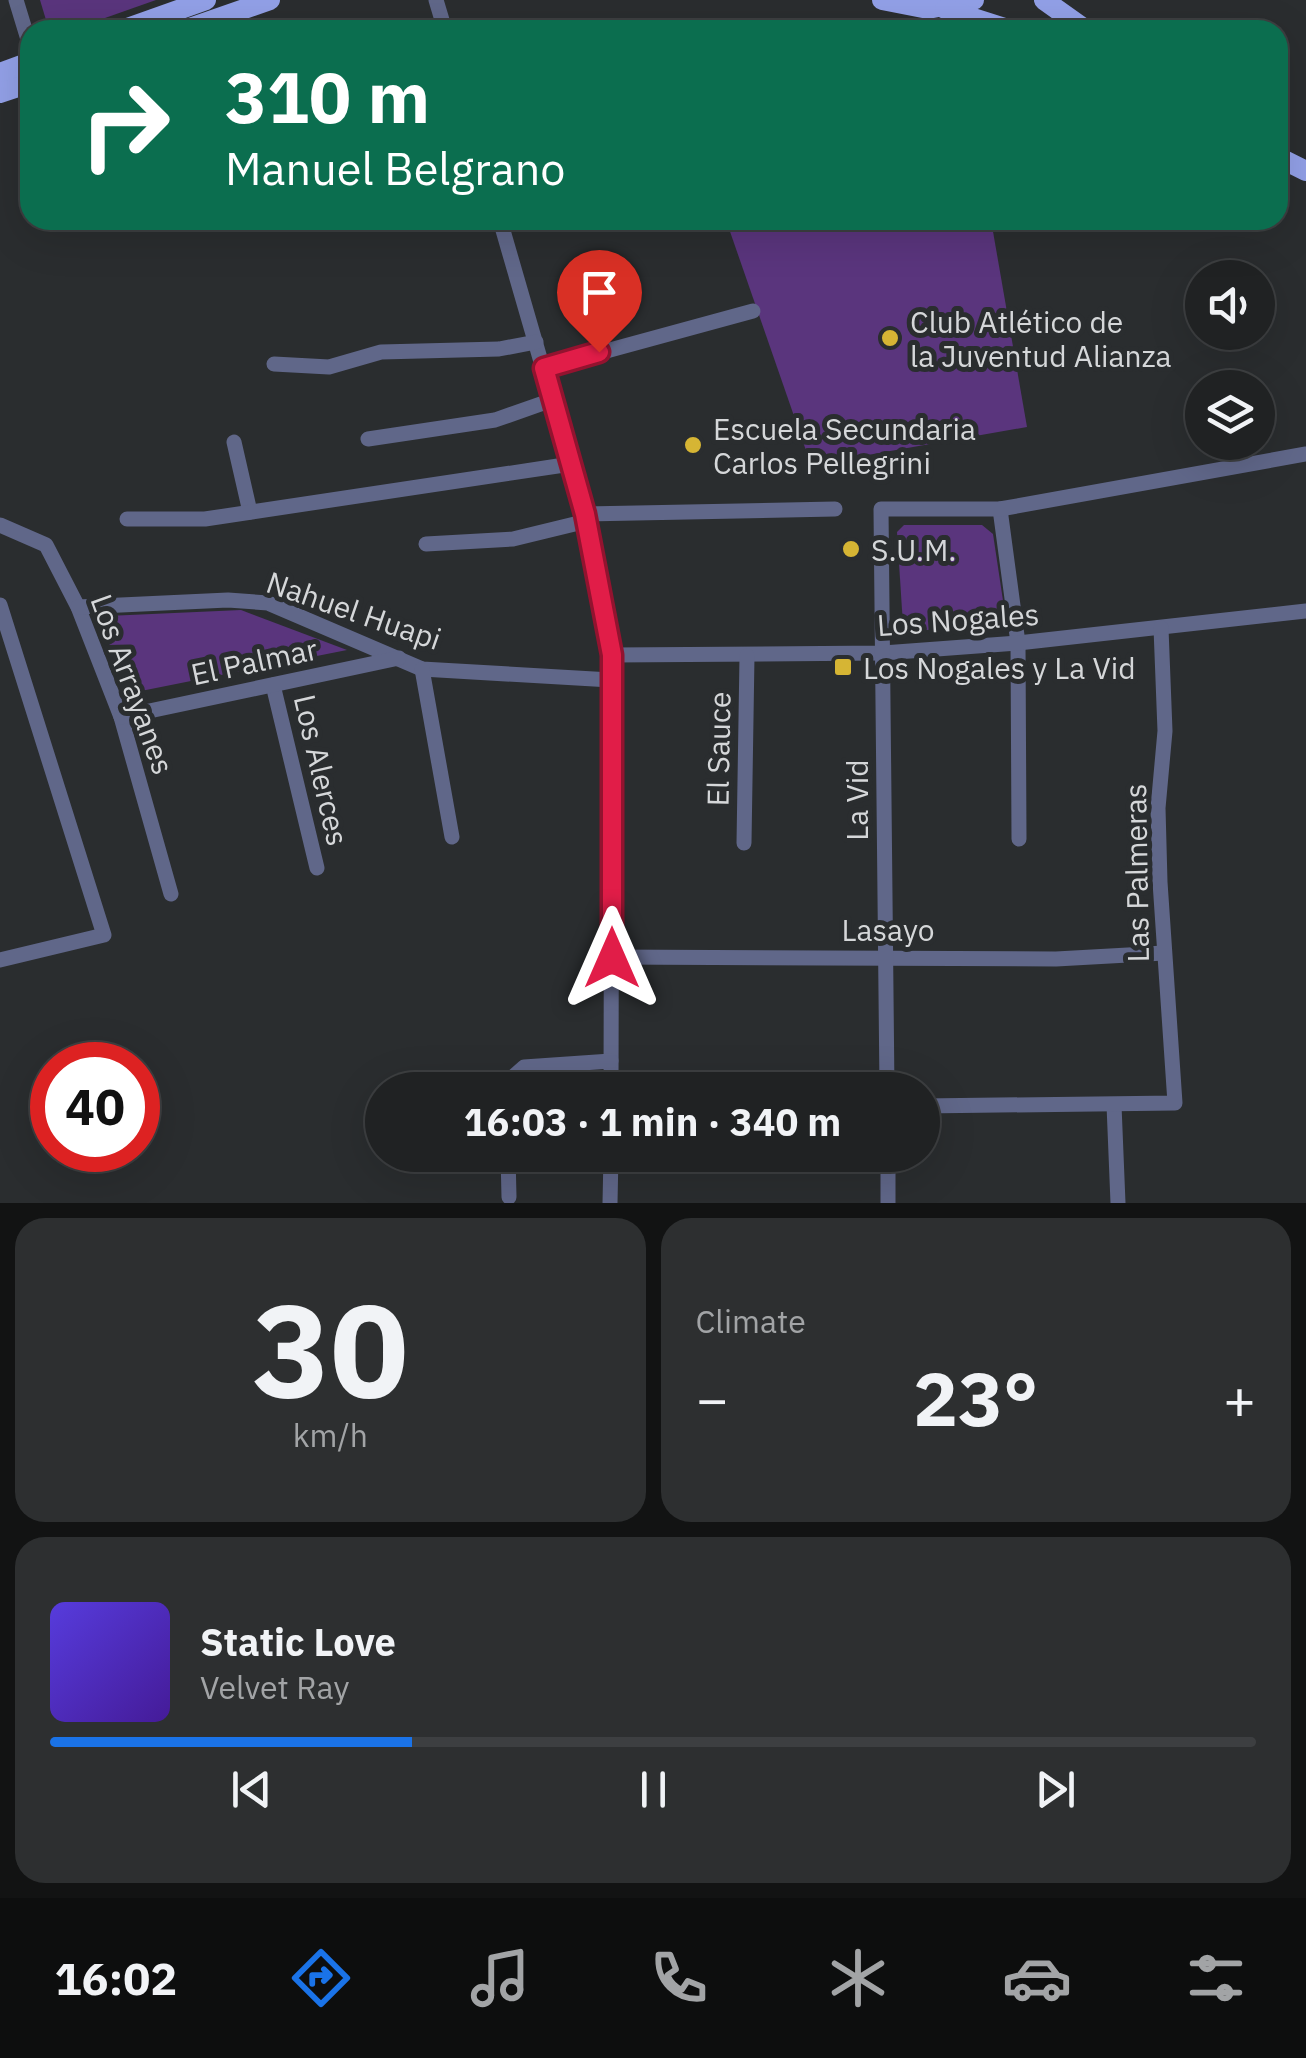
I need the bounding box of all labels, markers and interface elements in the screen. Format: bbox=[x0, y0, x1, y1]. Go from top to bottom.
text: 310 m bbox=[225, 51, 430, 142]
icon: right bbox=[60, 60, 190, 190]
text: Manuel Belgrano bbox=[225, 139, 565, 197]
pin bbox=[557, 250, 642, 353]
map controls bbox=[1185, 260, 1275, 460]
button: sound bbox=[1185, 260, 1275, 350]
icon: arrive bbox=[572, 265, 627, 320]
place label: Club Atlético de la Juventud Alianza bbox=[910, 302, 1172, 375]
marker: Club Atlético de la Juventud Alianza bbox=[879, 327, 901, 349]
button: layers bbox=[1185, 370, 1275, 460]
place label: Escuela Secundaria Carlos Pellegrini bbox=[713, 409, 976, 482]
marker: Escuela Secundaria Carlos Pellegrini bbox=[682, 434, 704, 456]
place label: S.U.M. bbox=[871, 530, 956, 569]
marker: S.U.M. bbox=[840, 538, 862, 560]
street label: Nahuel Huapi bbox=[262, 562, 446, 658]
street label: Los Arrayanes bbox=[82, 589, 184, 779]
street label: Los Nogales bbox=[876, 594, 1040, 644]
street label: El Palmar bbox=[187, 629, 321, 693]
place label: Los Nogales y La Vid bbox=[863, 648, 1136, 687]
marker: Los Nogales y La Vid bbox=[832, 656, 854, 678]
street label: Los Alerces bbox=[286, 691, 358, 849]
street label: El Sauce bbox=[698, 691, 738, 807]
street label: La Vid bbox=[837, 759, 876, 841]
street label: Las Palmeras bbox=[1115, 783, 1157, 963]
position arrow bbox=[560, 906, 664, 1010]
street label: Lasayo bbox=[841, 910, 935, 949]
speed limit sign: 40 bbox=[30, 1042, 160, 1172]
text: 16:03 · 1 min · 340 m bbox=[464, 1097, 841, 1146]
text: 30 bbox=[252, 1264, 408, 1433]
text: Climate bbox=[696, 1300, 806, 1342]
text: 23° bbox=[913, 1349, 1038, 1447]
text: − bbox=[696, 1363, 729, 1434]
text: + bbox=[1223, 1363, 1256, 1434]
text: km/h bbox=[293, 1414, 368, 1456]
text: Static Love bbox=[200, 1617, 396, 1666]
text: Velvet Ray bbox=[200, 1666, 349, 1708]
icon: previous bbox=[224, 1762, 279, 1817]
icon: pause bbox=[626, 1762, 681, 1817]
icon: next bbox=[1028, 1762, 1083, 1817]
icon: directions bbox=[286, 1943, 356, 2013]
icon: music bbox=[465, 1943, 535, 2013]
icon: phone bbox=[644, 1943, 714, 2013]
icon: climate bbox=[823, 1943, 893, 2013]
icon: car bbox=[1002, 1943, 1072, 2013]
icon: filters bbox=[1181, 1943, 1251, 2013]
text: 16:02 bbox=[55, 1949, 177, 2007]

